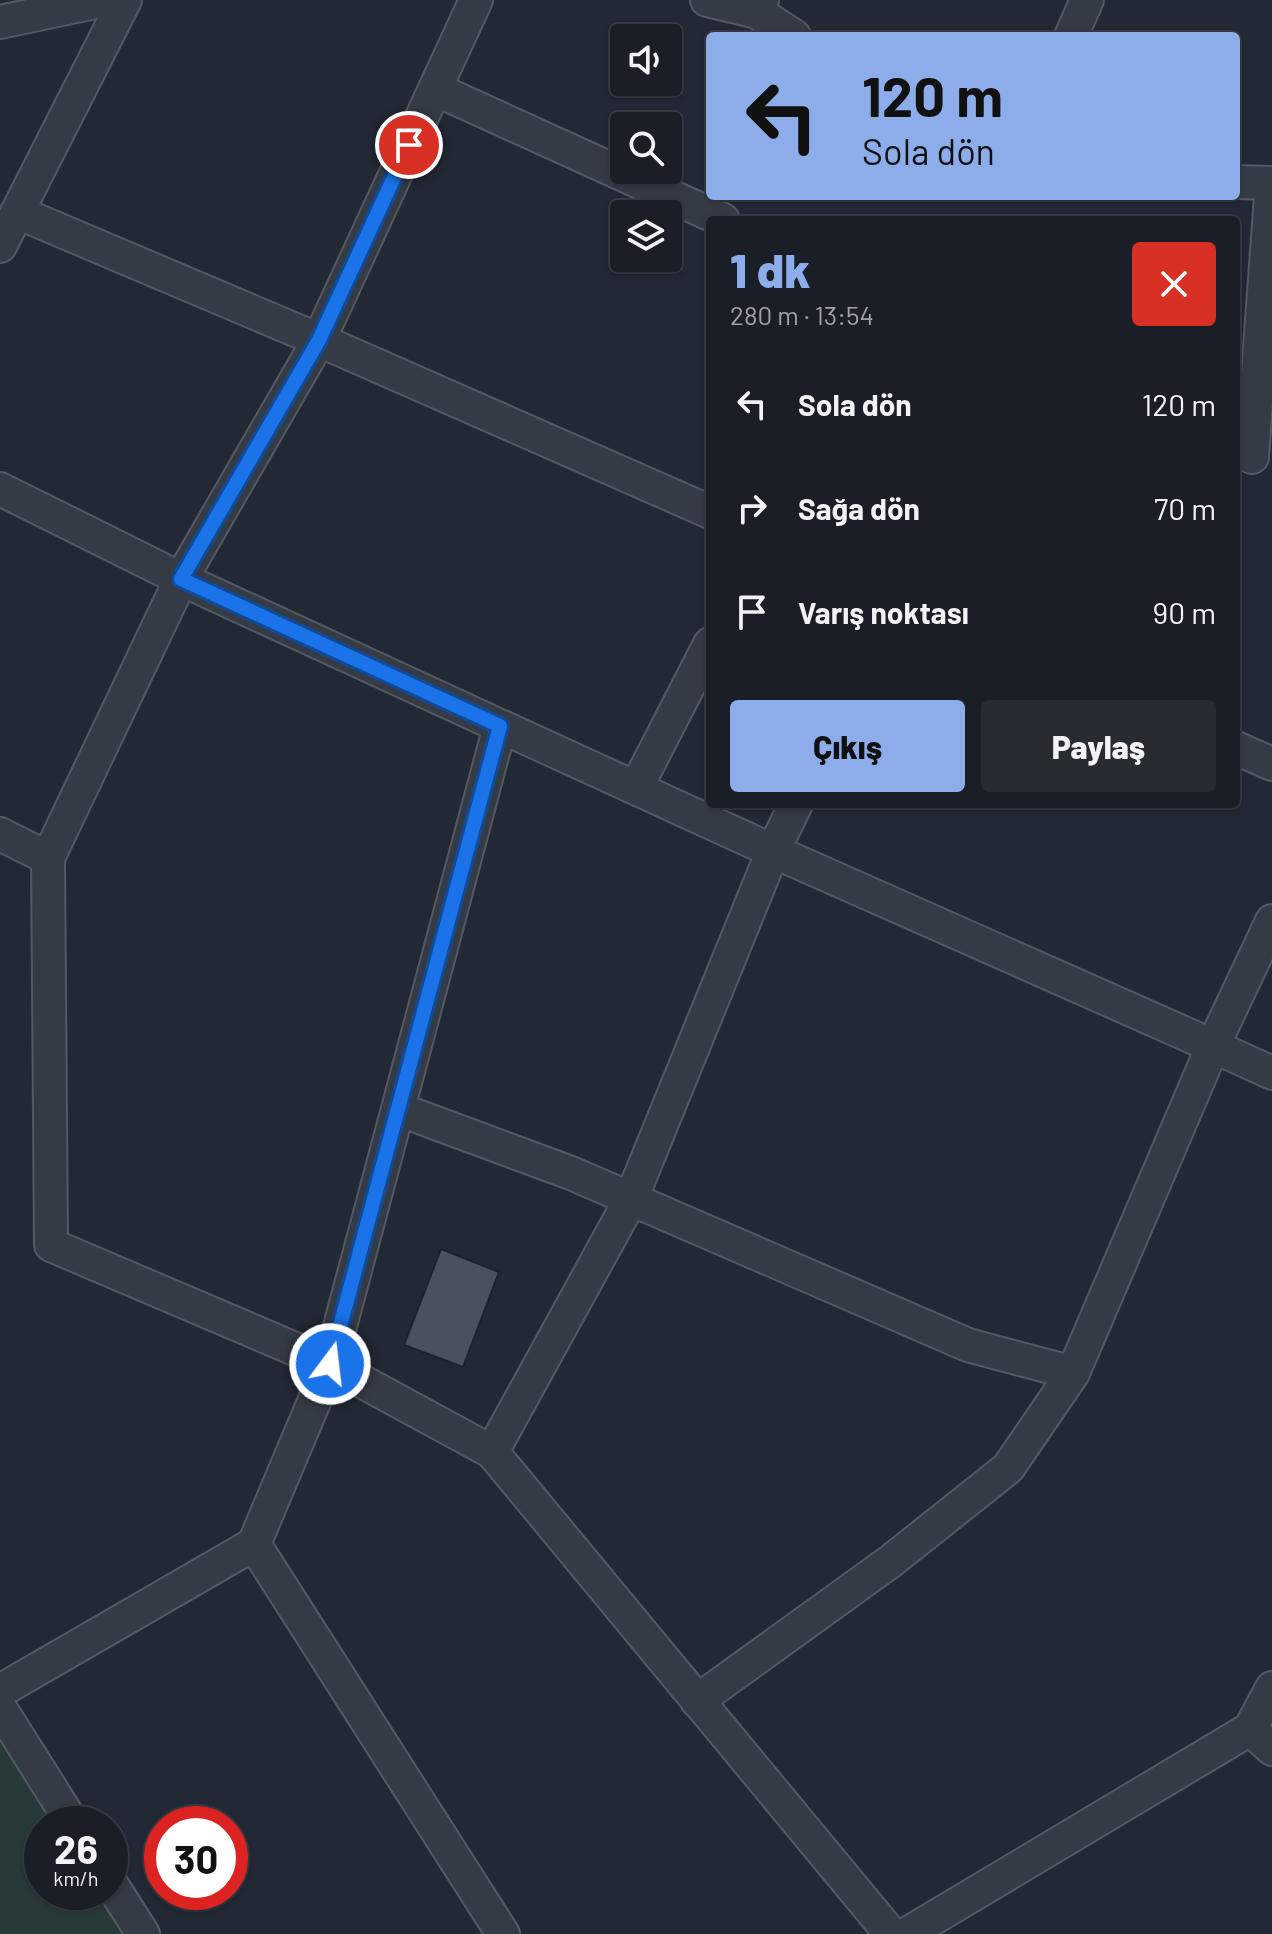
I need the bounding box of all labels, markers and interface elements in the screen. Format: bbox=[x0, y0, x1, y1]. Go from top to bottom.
map controls bbox=[610, 24, 682, 272]
button: sound bbox=[610, 24, 682, 96]
text: 120 m bbox=[862, 61, 1003, 128]
icon: left bbox=[730, 64, 834, 168]
pin bbox=[375, 111, 443, 179]
button: search bbox=[610, 112, 682, 184]
icon: arrive bbox=[387, 123, 431, 167]
text: Sola dön bbox=[862, 129, 995, 172]
button: layers bbox=[610, 200, 682, 272]
text: 1 dk bbox=[730, 240, 810, 298]
button: close bbox=[1132, 242, 1216, 326]
text: 280 m · 13:54 bbox=[730, 299, 874, 330]
icon: left bbox=[730, 382, 774, 426]
text: Sola dön bbox=[798, 386, 912, 422]
text: 120 m bbox=[1142, 386, 1216, 422]
icon: right bbox=[730, 486, 774, 530]
text: Sağa dön bbox=[798, 490, 920, 526]
text: 70 m bbox=[1154, 490, 1216, 526]
icon: arrive bbox=[730, 590, 774, 634]
text: Varış noktası bbox=[798, 594, 969, 630]
text: 90 m bbox=[1153, 594, 1216, 630]
button: Çıkış bbox=[730, 700, 965, 792]
button: Paylaş bbox=[981, 700, 1216, 792]
position arrow bbox=[288, 1322, 372, 1406]
speed limit sign: 30 bbox=[144, 1806, 248, 1910]
text: 26 bbox=[54, 1824, 98, 1872]
text: km/h bbox=[53, 1866, 99, 1890]

